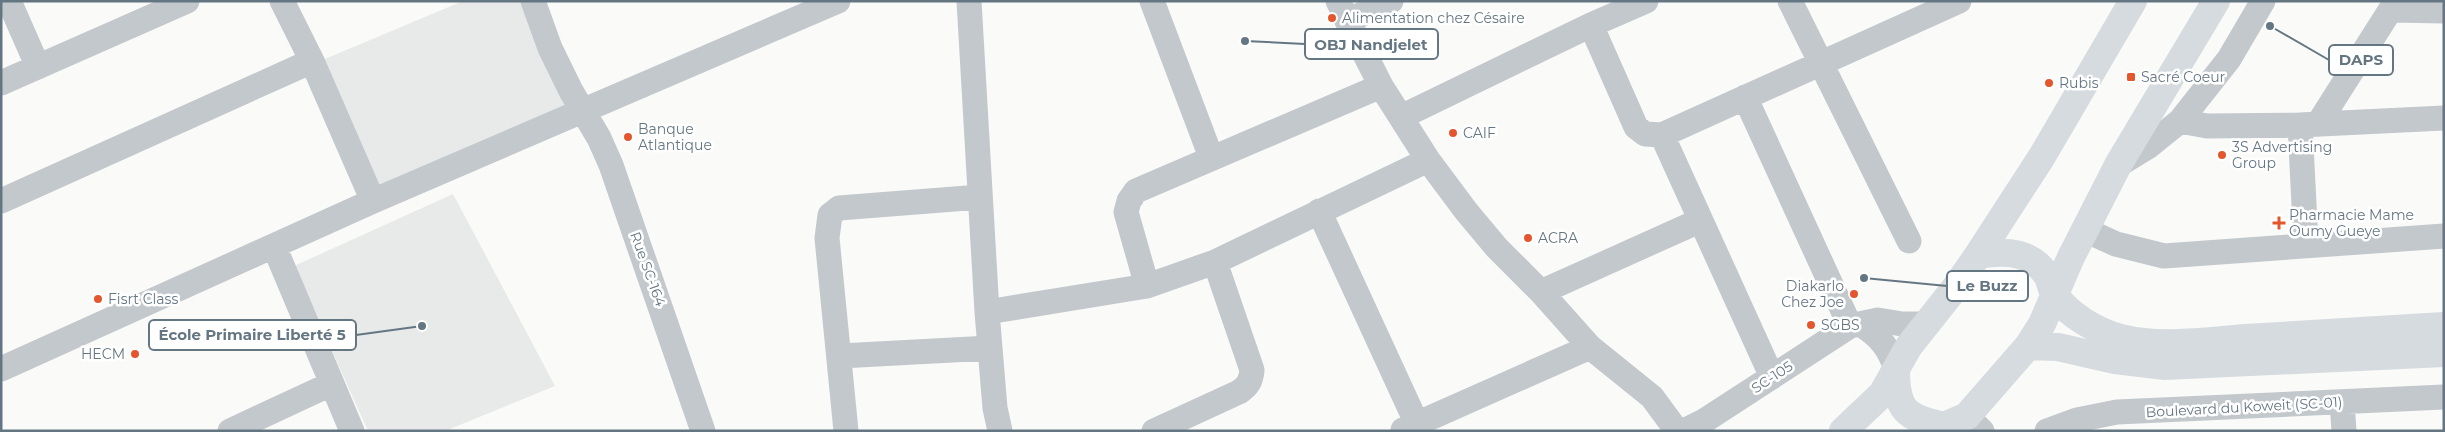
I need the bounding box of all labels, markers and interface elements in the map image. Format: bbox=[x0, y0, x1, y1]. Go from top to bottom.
place label: Alimentation chez Césaire bbox=[1342, 9, 1525, 27]
marker: Alimentation chez Césaire bbox=[1326, 12, 1338, 24]
callout: OBJ Nandjelet bbox=[1305, 29, 1438, 59]
text: OBJ Nandjelet bbox=[1314, 35, 1428, 54]
callout: DAPS bbox=[2329, 45, 2393, 75]
text: DAPS bbox=[2339, 50, 2384, 69]
place label: Sacré Coeur bbox=[2141, 68, 2226, 86]
marker: Sacré Coeur bbox=[2125, 71, 2137, 83]
place label: Rubis bbox=[2059, 74, 2099, 92]
marker: Rubis bbox=[2043, 77, 2055, 89]
place label: Banque Atlantique bbox=[638, 120, 712, 154]
place label: CAIF bbox=[1463, 124, 1496, 142]
marker: CAIF bbox=[1447, 127, 1459, 139]
marker: Banque Atlantique bbox=[622, 131, 634, 143]
place label: 3S Advertising Group bbox=[2232, 138, 2332, 172]
marker: 3S Advertising Group bbox=[2216, 149, 2228, 161]
place label: Pharmacie Mame Oumy Gueye bbox=[2289, 206, 2414, 240]
marker: Pharmacie Mame Oumy Gueye bbox=[2273, 217, 2285, 229]
street label: Rue SC-164 bbox=[626, 229, 670, 309]
place label: ACRA bbox=[1538, 229, 1579, 247]
marker: ACRA bbox=[1522, 232, 1534, 244]
callout: Le Buzz bbox=[1947, 271, 2028, 301]
text: Le Buzz bbox=[1957, 276, 2017, 295]
place label: Diakarlo Chez Joe bbox=[1781, 277, 1844, 311]
marker: Diakarlo Chez Joe bbox=[1848, 288, 1860, 300]
place label: Fisrt Class bbox=[108, 290, 178, 308]
marker: Fisrt Class bbox=[92, 293, 104, 305]
place label: SGBS bbox=[1821, 316, 1860, 334]
marker: SGBS bbox=[1805, 319, 1817, 331]
callout: École Primaire Liberté 5 bbox=[149, 320, 356, 350]
text: École Primaire Liberté 5 bbox=[158, 325, 346, 344]
place label: HECM bbox=[81, 345, 125, 363]
marker: HECM bbox=[129, 348, 141, 360]
street label: SC-105 bbox=[1748, 357, 1796, 397]
street label: Boulevard du Koweit (SC-01) bbox=[2145, 393, 2343, 421]

